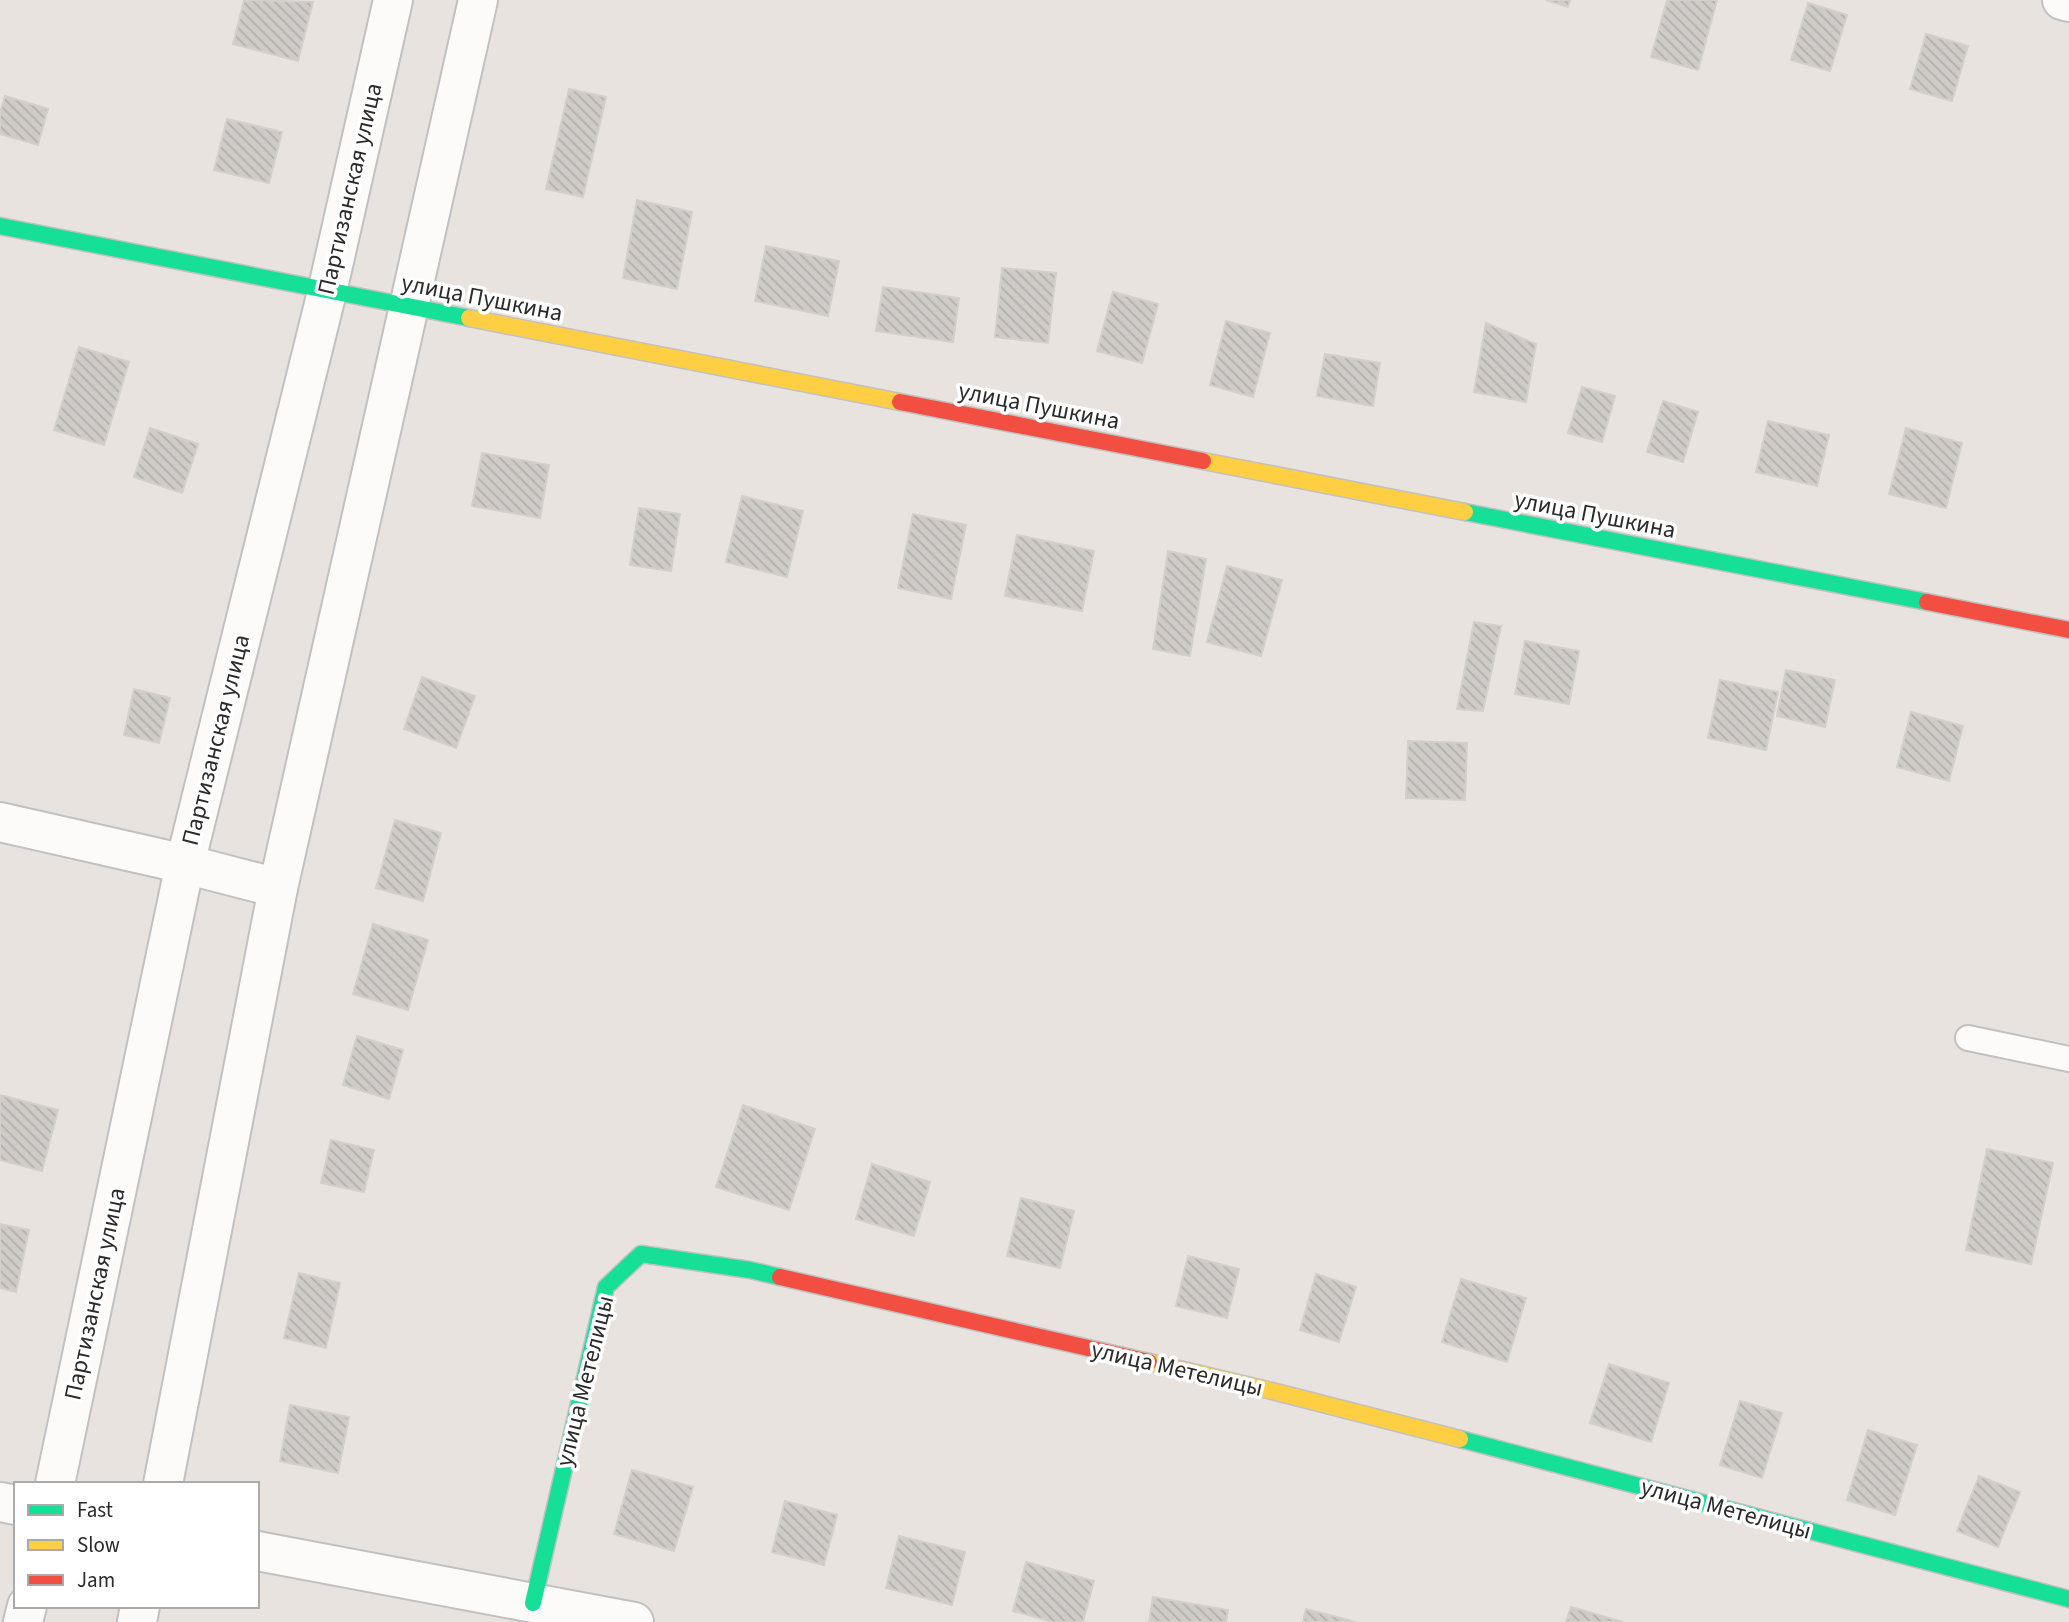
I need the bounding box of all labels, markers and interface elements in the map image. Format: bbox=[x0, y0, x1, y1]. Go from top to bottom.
street label: Партизанская улица bbox=[309, 80, 391, 298]
street label: улица Пушкина bbox=[398, 265, 566, 331]
street label: улица Пушкина bbox=[955, 373, 1123, 439]
street label: улица Пушкина bbox=[1511, 482, 1679, 548]
street label: Партизанская улица bbox=[173, 631, 259, 849]
street label: Партизанская улица bbox=[55, 1185, 135, 1403]
street label: улица Метелицы bbox=[547, 1292, 623, 1470]
street label: улица Метелицы bbox=[1088, 1332, 1266, 1406]
street label: улица Метелицы bbox=[1637, 1469, 1815, 1549]
legend bbox=[14, 1482, 259, 1608]
text: Fast bbox=[77, 1495, 113, 1525]
text: Slow bbox=[77, 1530, 120, 1560]
text: Jam bbox=[77, 1565, 115, 1595]

